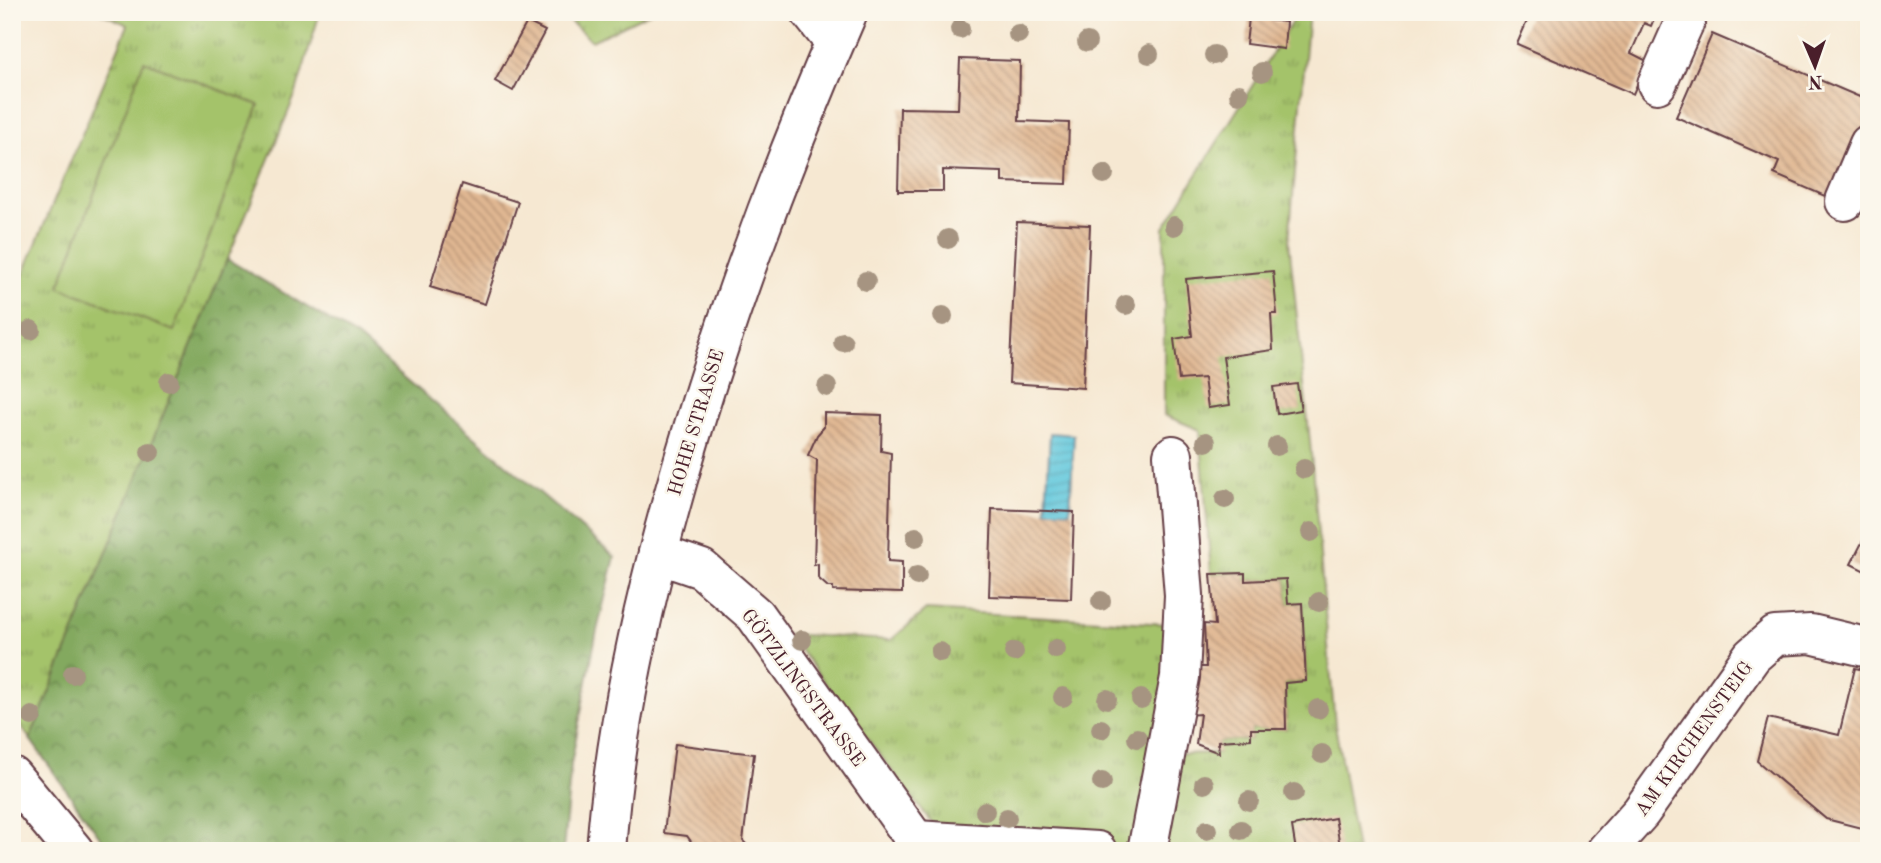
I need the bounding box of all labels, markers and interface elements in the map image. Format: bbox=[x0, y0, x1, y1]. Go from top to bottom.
north arrow bbox=[1780, 32, 1850, 102]
text: N bbox=[1807, 71, 1823, 90]
street label: HOHE STRASSE bbox=[666, 347, 729, 498]
street label: GÖTZLINGSTRASSE bbox=[737, 604, 870, 771]
street label: AM KIRCHENSTEIG bbox=[1633, 658, 1758, 820]

